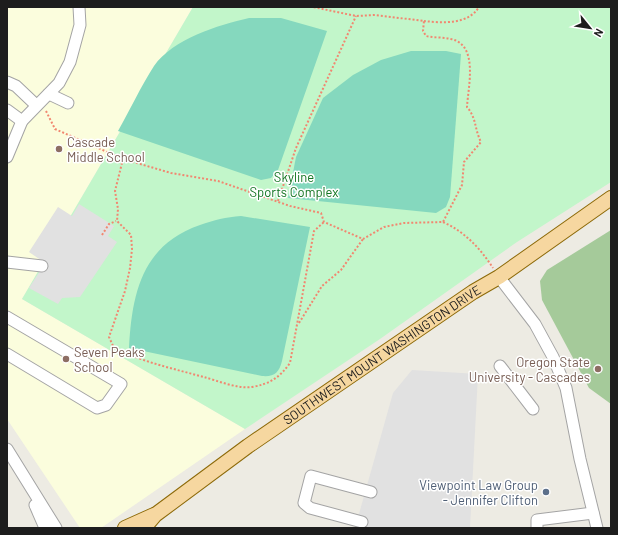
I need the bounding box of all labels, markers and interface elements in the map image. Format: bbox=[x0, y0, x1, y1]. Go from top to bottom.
north arrow bbox=[570, 8, 610, 48]
text: N bbox=[592, 27, 607, 40]
place label: Cascade Middle School bbox=[67, 134, 145, 165]
marker: Cascade Middle School bbox=[54, 144, 64, 154]
park label: Skyline Sports Complex bbox=[249, 169, 339, 200]
street label: SOUTHWEST MOUNT WASHINGTON DRIVE bbox=[280, 281, 484, 428]
place label: Seven Peaks School bbox=[74, 344, 145, 375]
marker: Seven Peaks School bbox=[61, 354, 71, 364]
place label: Oregon State University - Cascades bbox=[469, 354, 590, 385]
marker: Oregon State University - Cascades bbox=[593, 364, 603, 374]
place label: Viewpoint Law Group - Jennifer Clifton bbox=[419, 477, 538, 508]
marker: Viewpoint Law Group - Jennifer Clifton bbox=[541, 487, 551, 497]

